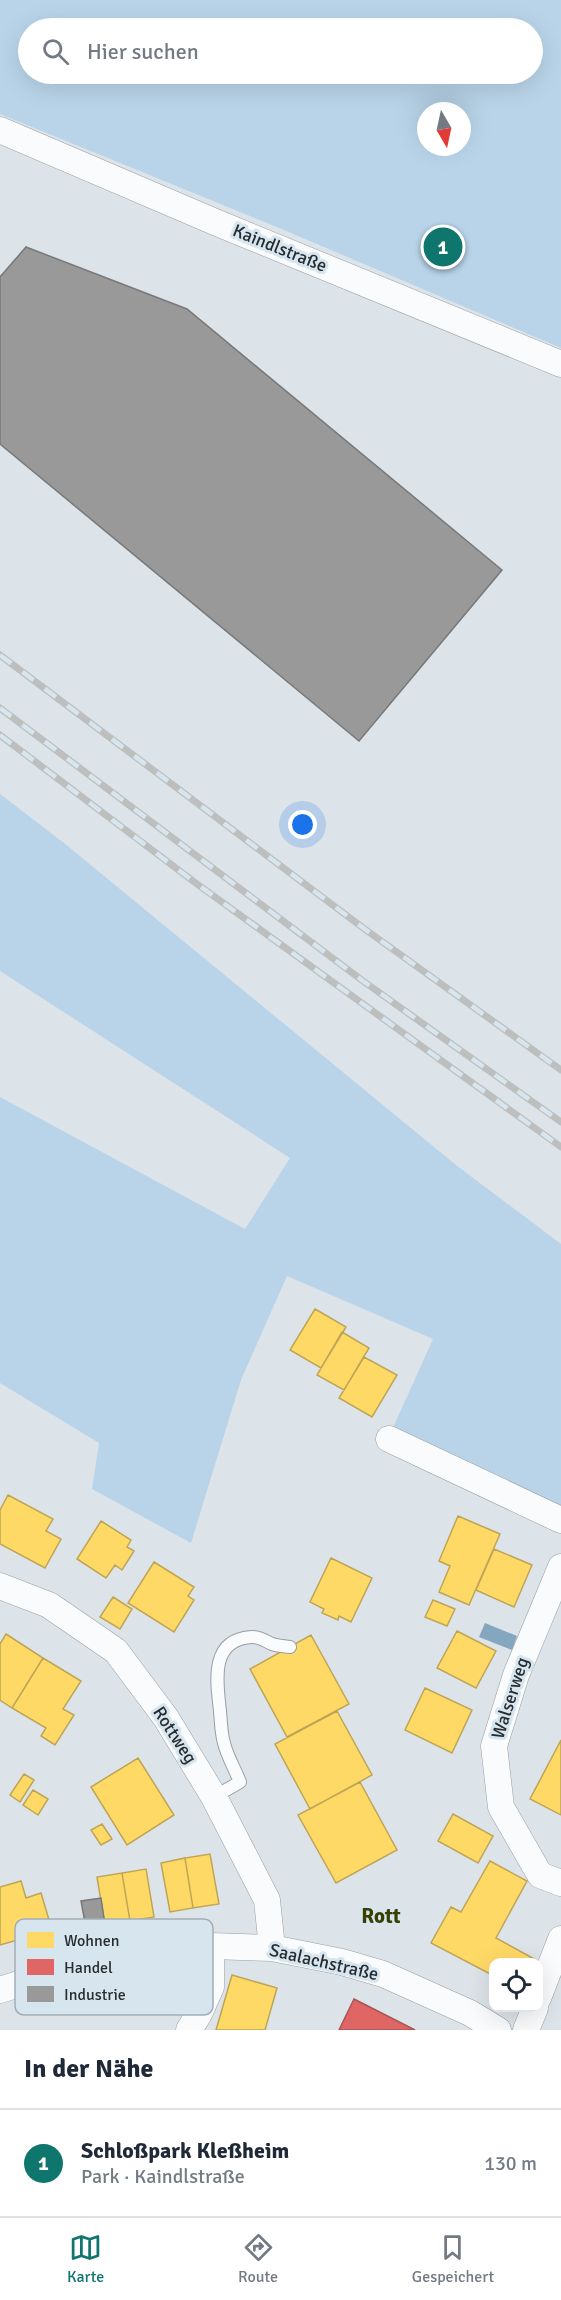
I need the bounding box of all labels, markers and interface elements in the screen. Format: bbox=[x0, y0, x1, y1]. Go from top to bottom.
search box bbox=[18, 18, 543, 84]
icon: search bbox=[39, 35, 72, 68]
text: Hier suchen bbox=[87, 38, 199, 65]
north arrow bbox=[417, 102, 471, 156]
street label: Kaindlstraße bbox=[230, 219, 330, 277]
pin: 1 bbox=[424, 224, 462, 270]
your location bbox=[288, 810, 317, 839]
street label: Walserweg bbox=[487, 1655, 533, 1741]
street label: Rottweg bbox=[148, 1702, 202, 1768]
district label: Rott bbox=[361, 1903, 401, 1929]
legend bbox=[15, 1919, 213, 2015]
text: Wohnen bbox=[64, 1931, 119, 1951]
street label: Saalachstraße bbox=[267, 1939, 381, 1985]
text: Handel bbox=[64, 1958, 113, 1978]
map controls bbox=[489, 1958, 543, 2012]
button: locate bbox=[489, 1958, 543, 2012]
text: Industrie bbox=[64, 1985, 126, 2005]
text: In der Nähe bbox=[24, 2053, 154, 2085]
text: Schloßpark Kleßheim bbox=[81, 2137, 289, 2164]
text: 1 bbox=[38, 2151, 49, 2176]
text: 130 m bbox=[484, 2151, 537, 2176]
text: Park · Kaindlstraße bbox=[81, 2164, 245, 2189]
tab: Karte bbox=[67, 2231, 104, 2287]
tab: Route bbox=[238, 2231, 278, 2287]
tab: Gespeichert bbox=[412, 2231, 494, 2287]

